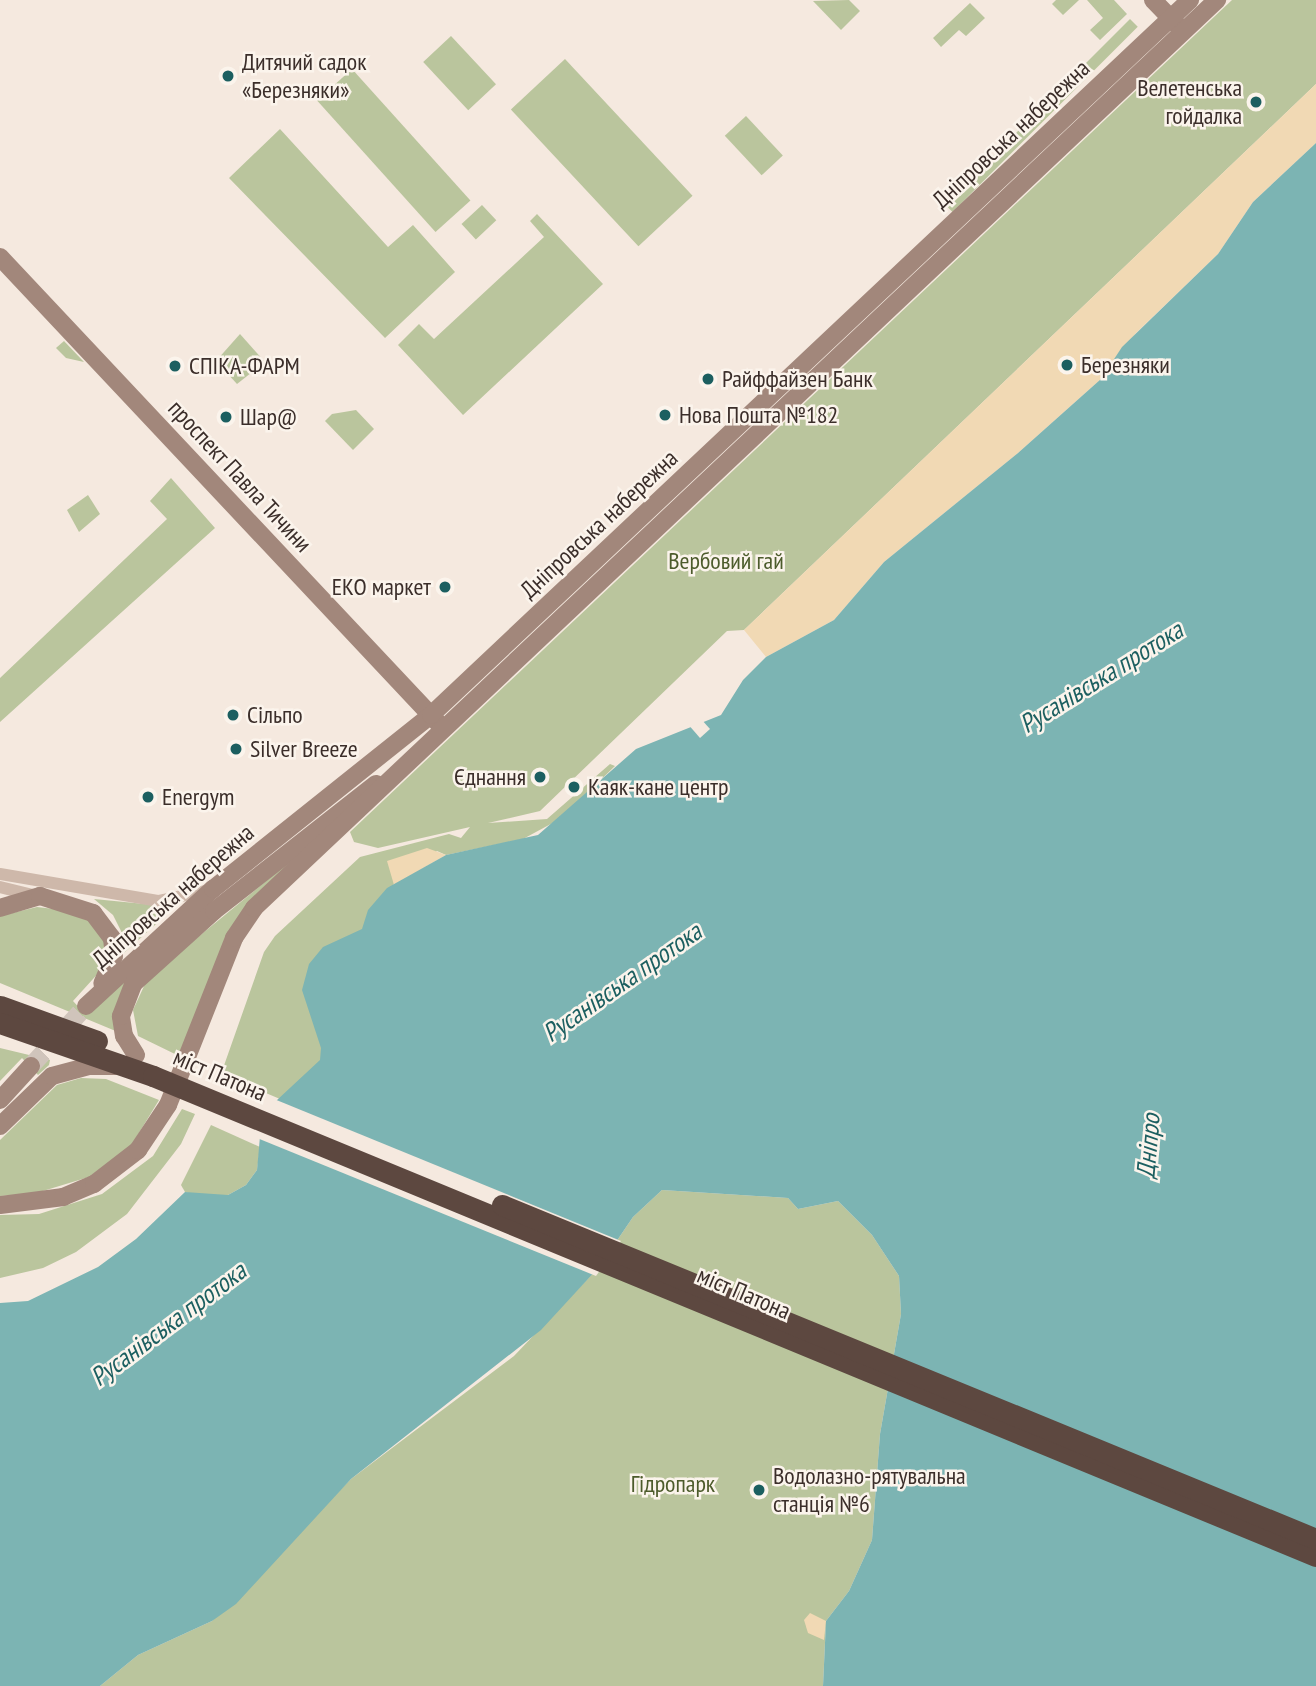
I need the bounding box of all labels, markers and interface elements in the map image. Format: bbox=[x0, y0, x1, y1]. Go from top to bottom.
place label: Дитячий садок «Березняки» bbox=[242, 48, 367, 104]
street label: Дніпровська набережна bbox=[926, 54, 1096, 214]
marker: Дитячий садок «Березняки» bbox=[220, 68, 236, 84]
place label: Велетенська гойдалка bbox=[1137, 74, 1242, 130]
marker: Велетенська гойдалка bbox=[1248, 94, 1264, 110]
place label: Березняки bbox=[1081, 351, 1170, 379]
place label: СПІКА-ФАРМ bbox=[189, 352, 300, 380]
marker: Березняки bbox=[1059, 357, 1075, 373]
marker: СПІКА-ФАРМ bbox=[167, 358, 183, 374]
place label: Райффайзен Банк bbox=[722, 365, 873, 393]
marker: Райффайзен Банк bbox=[700, 371, 716, 387]
street label: проспект Павла Тичини bbox=[162, 394, 318, 558]
place label: Нова Пошта №182 bbox=[679, 401, 838, 429]
place label: Шар@ bbox=[240, 403, 297, 431]
marker: Нова Пошта №182 bbox=[657, 407, 673, 423]
marker: Шар@ bbox=[218, 409, 234, 425]
street label: Дніпровська набережна bbox=[514, 444, 684, 604]
park label: Вербовий гай bbox=[668, 547, 784, 575]
place label: ЕКО маркет bbox=[332, 573, 431, 601]
marker: ЕКО маркет bbox=[437, 579, 453, 595]
water label: Русанівська протока bbox=[1014, 614, 1188, 740]
place label: Сільпо bbox=[247, 701, 303, 729]
marker: Сільпо bbox=[225, 707, 241, 723]
place label: Silver Breeze bbox=[250, 735, 358, 763]
marker: Silver Breeze bbox=[228, 741, 244, 757]
place label: Єднання bbox=[454, 763, 526, 791]
marker: Єднання bbox=[532, 769, 548, 785]
place label: Каяк-кане центр bbox=[588, 773, 728, 801]
marker: Каяк-кане центр bbox=[566, 779, 582, 795]
place label: Energym bbox=[162, 783, 234, 811]
marker: Energym bbox=[140, 789, 156, 805]
street label: Дніпровська набережна bbox=[86, 818, 260, 974]
water label: Русанівська протока bbox=[537, 916, 707, 1048]
street label: міст Патона bbox=[169, 1042, 271, 1108]
water label: Дніпро bbox=[1130, 1112, 1166, 1180]
water label: Русанівська протока bbox=[84, 1255, 252, 1393]
street label: міст Патона bbox=[693, 1260, 795, 1326]
place label: Водолазно-рятувальна станція №6 bbox=[773, 1462, 966, 1518]
park label: Гідропарк bbox=[631, 1470, 715, 1498]
marker: Водолазно-рятувальна станція №6 bbox=[751, 1482, 767, 1498]

